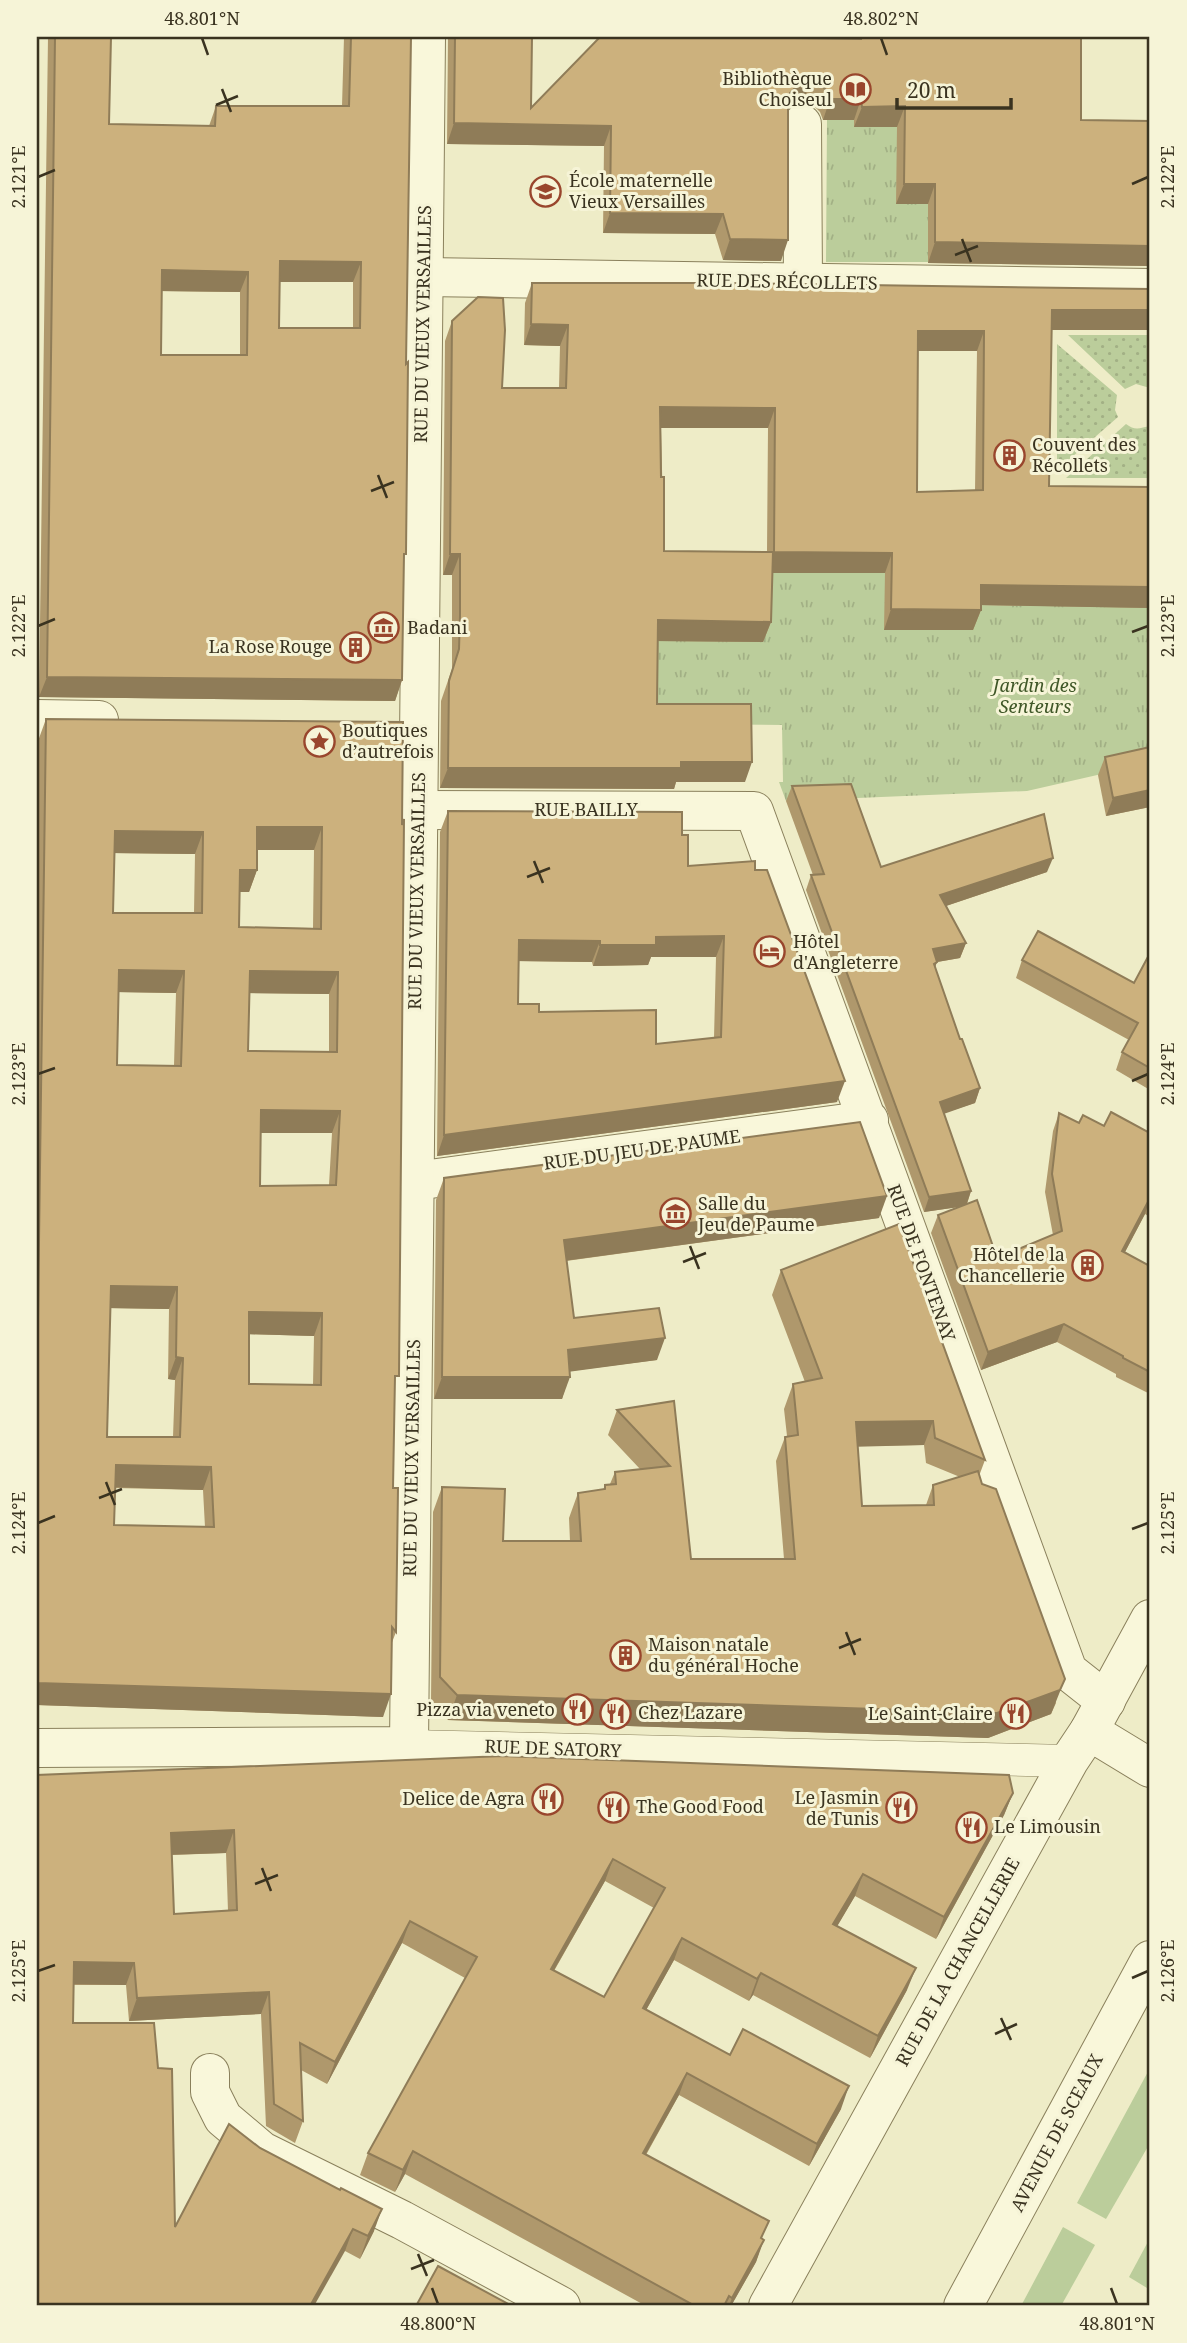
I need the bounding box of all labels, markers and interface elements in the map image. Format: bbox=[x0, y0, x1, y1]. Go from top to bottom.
text: 48.801°N bbox=[164, 6, 240, 30]
text: 48.802°N bbox=[843, 6, 919, 30]
place label: Bibliothèque Choiseul bbox=[722, 66, 832, 111]
scale bar bbox=[897, 66, 1010, 110]
library icon: Bibliothèque Choiseul bbox=[838, 72, 872, 106]
text: 20 m bbox=[907, 76, 956, 104]
text: 2.121°E bbox=[6, 145, 30, 209]
text: 2.122°E bbox=[1155, 145, 1179, 209]
place label: École maternelle Vieux Versailles bbox=[569, 168, 713, 213]
school or university icon: École maternelle Vieux Versailles bbox=[529, 174, 563, 208]
street label: RUE DU VIEUX VERSAILLES bbox=[408, 205, 436, 443]
street label: RUE DES RÉCOLLETS bbox=[696, 267, 878, 295]
place label: Couvent des Récollets bbox=[1032, 432, 1136, 477]
building icon: Couvent des Récollets bbox=[992, 438, 1026, 472]
text: 2.122°E bbox=[6, 594, 30, 658]
text: 2.123°E bbox=[1155, 594, 1179, 658]
museum icon: Badani bbox=[367, 611, 401, 645]
place label: Badani bbox=[407, 615, 468, 639]
building icon: La Rose Rouge bbox=[338, 630, 372, 664]
place label: La Rose Rouge bbox=[208, 634, 332, 658]
park label: Jardin des Senteurs bbox=[990, 673, 1077, 718]
place label: Boutiques d’autrefois bbox=[342, 718, 434, 763]
place icon: Boutiques d’autrefois bbox=[302, 724, 336, 758]
street label: RUE DU VIEUX VERSAILLES bbox=[402, 772, 430, 1010]
street label: RUE BAILLY bbox=[534, 797, 639, 821]
place label: Hôtel d'Angleterre bbox=[793, 929, 898, 974]
hotel icon: Hôtel d'Angleterre bbox=[753, 935, 787, 969]
text: 2.123°E bbox=[6, 1042, 30, 1106]
text: 2.124°E bbox=[1155, 1042, 1179, 1106]
street label: RUE DU JEU DE PAUME bbox=[542, 1123, 742, 1175]
street label: RUE DE FONTENAY bbox=[882, 1181, 962, 1345]
place label: Salle du Jeu de Paume bbox=[697, 1191, 815, 1236]
museum icon: Salle du Jeu de Paume bbox=[658, 1197, 692, 1231]
place label: Hôtel de la Chancellerie bbox=[958, 1242, 1065, 1287]
building icon: Hôtel de la Chancellerie bbox=[1071, 1248, 1105, 1282]
street label: RUE DU VIEUX VERSAILLES bbox=[397, 1339, 425, 1577]
text: 2.124°E bbox=[6, 1491, 30, 1555]
text: 2.125°E bbox=[1155, 1491, 1179, 1555]
place label: Maison natale du général Hoche bbox=[648, 1632, 799, 1677]
building icon: Maison natale du général Hoche bbox=[608, 1638, 642, 1672]
restaurant icon: Pizza via veneto bbox=[561, 1693, 595, 1727]
restaurant icon: Chez Lazare bbox=[598, 1696, 632, 1730]
place label: Pizza via veneto bbox=[416, 1697, 555, 1721]
restaurant icon: Le Saint-Claire bbox=[999, 1697, 1033, 1731]
place label: Chez Lazare bbox=[638, 1700, 743, 1724]
place label: Le Saint-Claire bbox=[868, 1701, 993, 1725]
street label: RUE DE SATORY bbox=[484, 1734, 623, 1762]
restaurant icon: Delice de Agra bbox=[531, 1782, 565, 1816]
place label: Le Jasmin de Tunis bbox=[794, 1785, 879, 1830]
place label: Delice de Agra bbox=[402, 1786, 525, 1810]
restaurant icon: The Good Food bbox=[596, 1790, 630, 1824]
restaurant icon: Le Jasmin de Tunis bbox=[885, 1791, 919, 1825]
place label: The Good Food bbox=[636, 1794, 764, 1818]
restaurant icon: Le Limousin bbox=[954, 1810, 988, 1844]
place label: Le Limousin bbox=[994, 1814, 1101, 1838]
street label: RUE DE LA CHANCELLERIE bbox=[890, 1853, 1025, 2070]
text: 2.125°E bbox=[6, 1939, 30, 2003]
text: 2.126°E bbox=[1155, 1939, 1179, 2003]
street label: AVENUE DE SCEAUX bbox=[1004, 2049, 1108, 2216]
text: 48.800°N bbox=[400, 2311, 476, 2335]
text: 48.801°N bbox=[1079, 2311, 1155, 2335]

